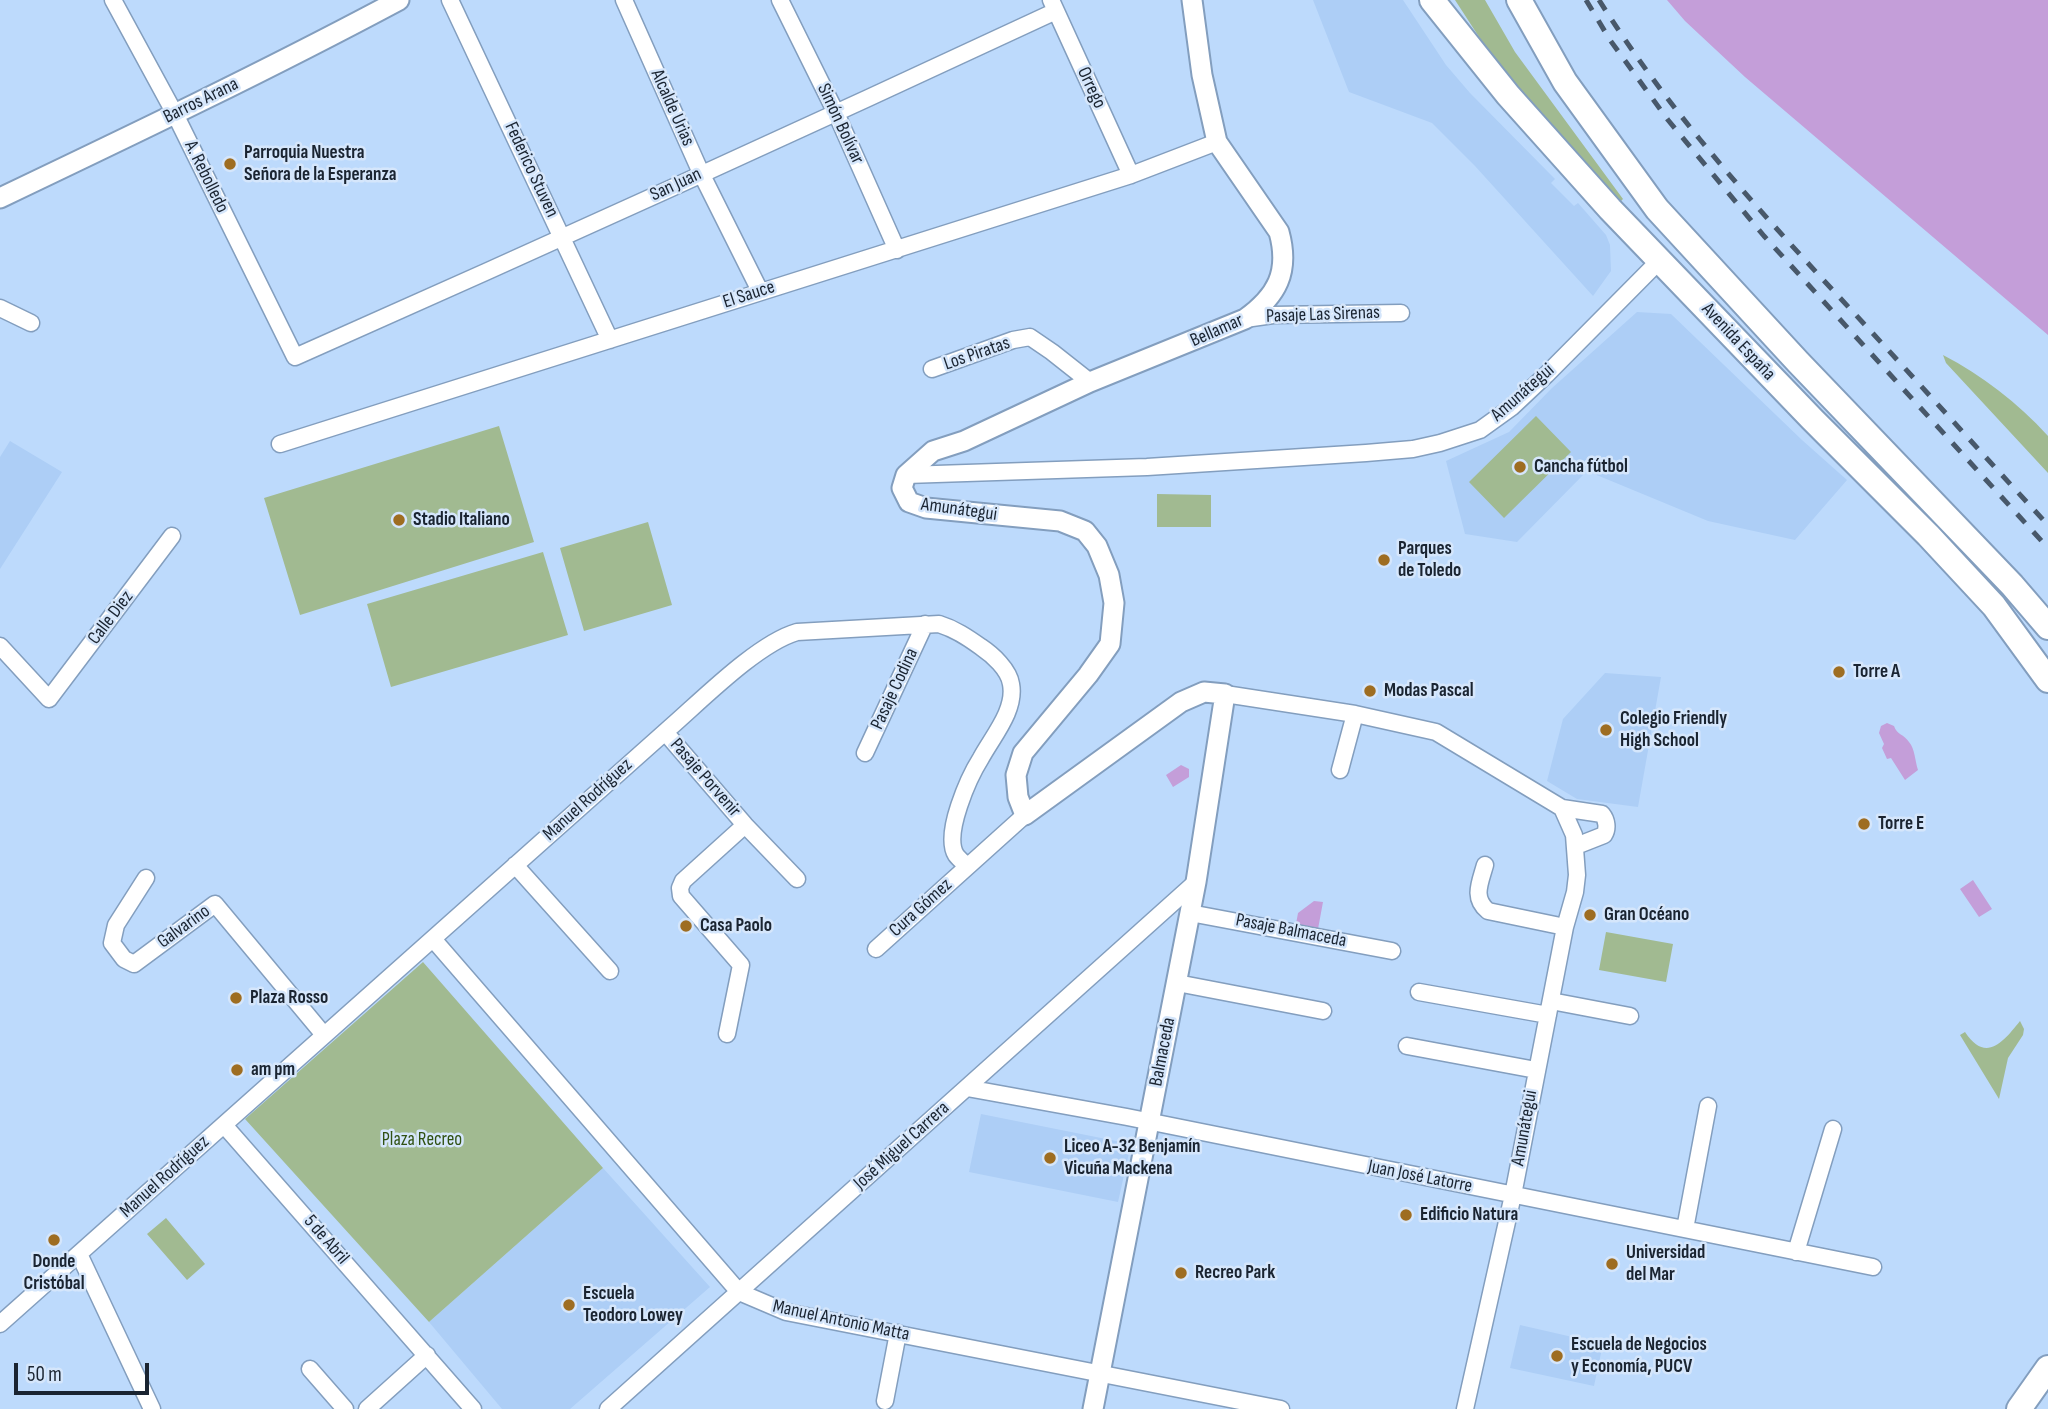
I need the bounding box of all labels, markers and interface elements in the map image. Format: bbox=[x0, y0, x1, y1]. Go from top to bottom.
street label: Orrego bbox=[1072, 64, 1110, 112]
street label: Alcalde Urias bbox=[645, 66, 699, 150]
street label: Barros Arana bbox=[160, 73, 242, 129]
street label: Simón Bolívar bbox=[811, 80, 869, 168]
street label: Federico Stuven bbox=[499, 119, 563, 221]
street label: A. Rebolledo bbox=[179, 137, 233, 217]
place label: Parroquia Nuestra Señora de la Esperanza bbox=[244, 142, 397, 186]
marker: Parroquia Nuestra Señora de la Esperanza bbox=[222, 156, 238, 172]
street label: San Juan bbox=[647, 163, 705, 207]
street label: El Sauce bbox=[720, 276, 778, 314]
street label: Avenida España bbox=[1696, 298, 1780, 386]
street label: Pasaje Las Sirenas bbox=[1266, 302, 1380, 328]
street label: Bellamar bbox=[1187, 309, 1247, 353]
street label: Los Piratas bbox=[941, 332, 1013, 376]
street label: Amunátegui bbox=[1487, 359, 1559, 427]
place label: Cancha fútbol bbox=[1534, 456, 1628, 478]
marker: Cancha fútbol bbox=[1512, 459, 1528, 475]
street label: Amunátegui bbox=[920, 493, 998, 527]
place label: Stadio Italiano bbox=[413, 509, 510, 531]
marker: Stadio Italiano bbox=[391, 512, 407, 528]
place label: Parques de Toledo bbox=[1398, 538, 1461, 582]
marker: Parques de Toledo bbox=[1376, 552, 1392, 568]
street label: Calle Diez bbox=[83, 587, 139, 649]
street label: Pasaje Codina bbox=[866, 645, 924, 733]
place label: Torre A bbox=[1853, 661, 1900, 683]
marker: Torre A bbox=[1831, 664, 1847, 680]
place label: Modas Pascal bbox=[1384, 680, 1474, 702]
marker: Modas Pascal bbox=[1362, 683, 1378, 699]
place label: Colegio Friendly High School bbox=[1620, 708, 1727, 752]
marker: Colegio Friendly High School bbox=[1598, 722, 1614, 738]
street label: Pasaje Porvenir bbox=[665, 734, 745, 822]
street label: Manuel Rodríguez bbox=[539, 754, 637, 846]
place label: Torre E bbox=[1878, 813, 1924, 835]
marker: Torre E bbox=[1856, 816, 1872, 832]
street label: Cura Gómez bbox=[885, 874, 957, 942]
street label: Galvarino bbox=[153, 900, 215, 954]
place label: Gran Océano bbox=[1604, 904, 1689, 926]
marker: Gran Océano bbox=[1582, 907, 1598, 923]
street label: Pasaje Balmaceda bbox=[1234, 909, 1348, 953]
place label: Casa Paolo bbox=[700, 915, 772, 937]
marker: Casa Paolo bbox=[678, 918, 694, 934]
place label: Plaza Rosso bbox=[250, 987, 328, 1009]
marker: Plaza Rosso bbox=[228, 990, 244, 1006]
street label: Balmaceda bbox=[1145, 1016, 1181, 1088]
place label: am pm bbox=[251, 1059, 295, 1081]
marker: am pm bbox=[229, 1062, 245, 1078]
street label: Amunátegui bbox=[1507, 1088, 1543, 1168]
street label: José Miguel Carrera bbox=[850, 1097, 954, 1195]
park label: Plaza Recreo bbox=[382, 1129, 462, 1151]
street label: Manuel Rodríguez bbox=[116, 1131, 214, 1223]
place label: Liceo A-32 Benjamín Vicuña Mackena bbox=[1064, 1136, 1201, 1180]
marker: Liceo A-32 Benjamín Vicuña Mackena bbox=[1042, 1150, 1058, 1166]
street label: Juan José Latorre bbox=[1366, 1156, 1474, 1198]
place label: Edificio Natura bbox=[1420, 1204, 1518, 1226]
marker: Edificio Natura bbox=[1398, 1207, 1414, 1223]
street label: 5 de Abril bbox=[298, 1211, 354, 1269]
marker: Donde Cristóbal bbox=[46, 1232, 62, 1248]
place label: Universidad del Mar bbox=[1626, 1242, 1705, 1286]
place label: Donde Cristóbal bbox=[23, 1251, 85, 1295]
marker: Universidad del Mar bbox=[1604, 1256, 1620, 1272]
place label: Recreo Park bbox=[1195, 1262, 1275, 1284]
marker: Recreo Park bbox=[1173, 1265, 1189, 1281]
place label: Escuela Teodoro Lowey bbox=[583, 1283, 683, 1327]
street label: Manuel Antonio Matta bbox=[771, 1295, 911, 1347]
marker: Escuela Teodoro Lowey bbox=[561, 1297, 577, 1313]
place label: Escuela de Negocios y Economía, PUCV bbox=[1571, 1334, 1707, 1378]
marker: Escuela de Negocios y Economía, PUCV bbox=[1549, 1348, 1565, 1364]
scale bar bbox=[18, 1350, 152, 1394]
text: 50 m bbox=[27, 1362, 62, 1387]

